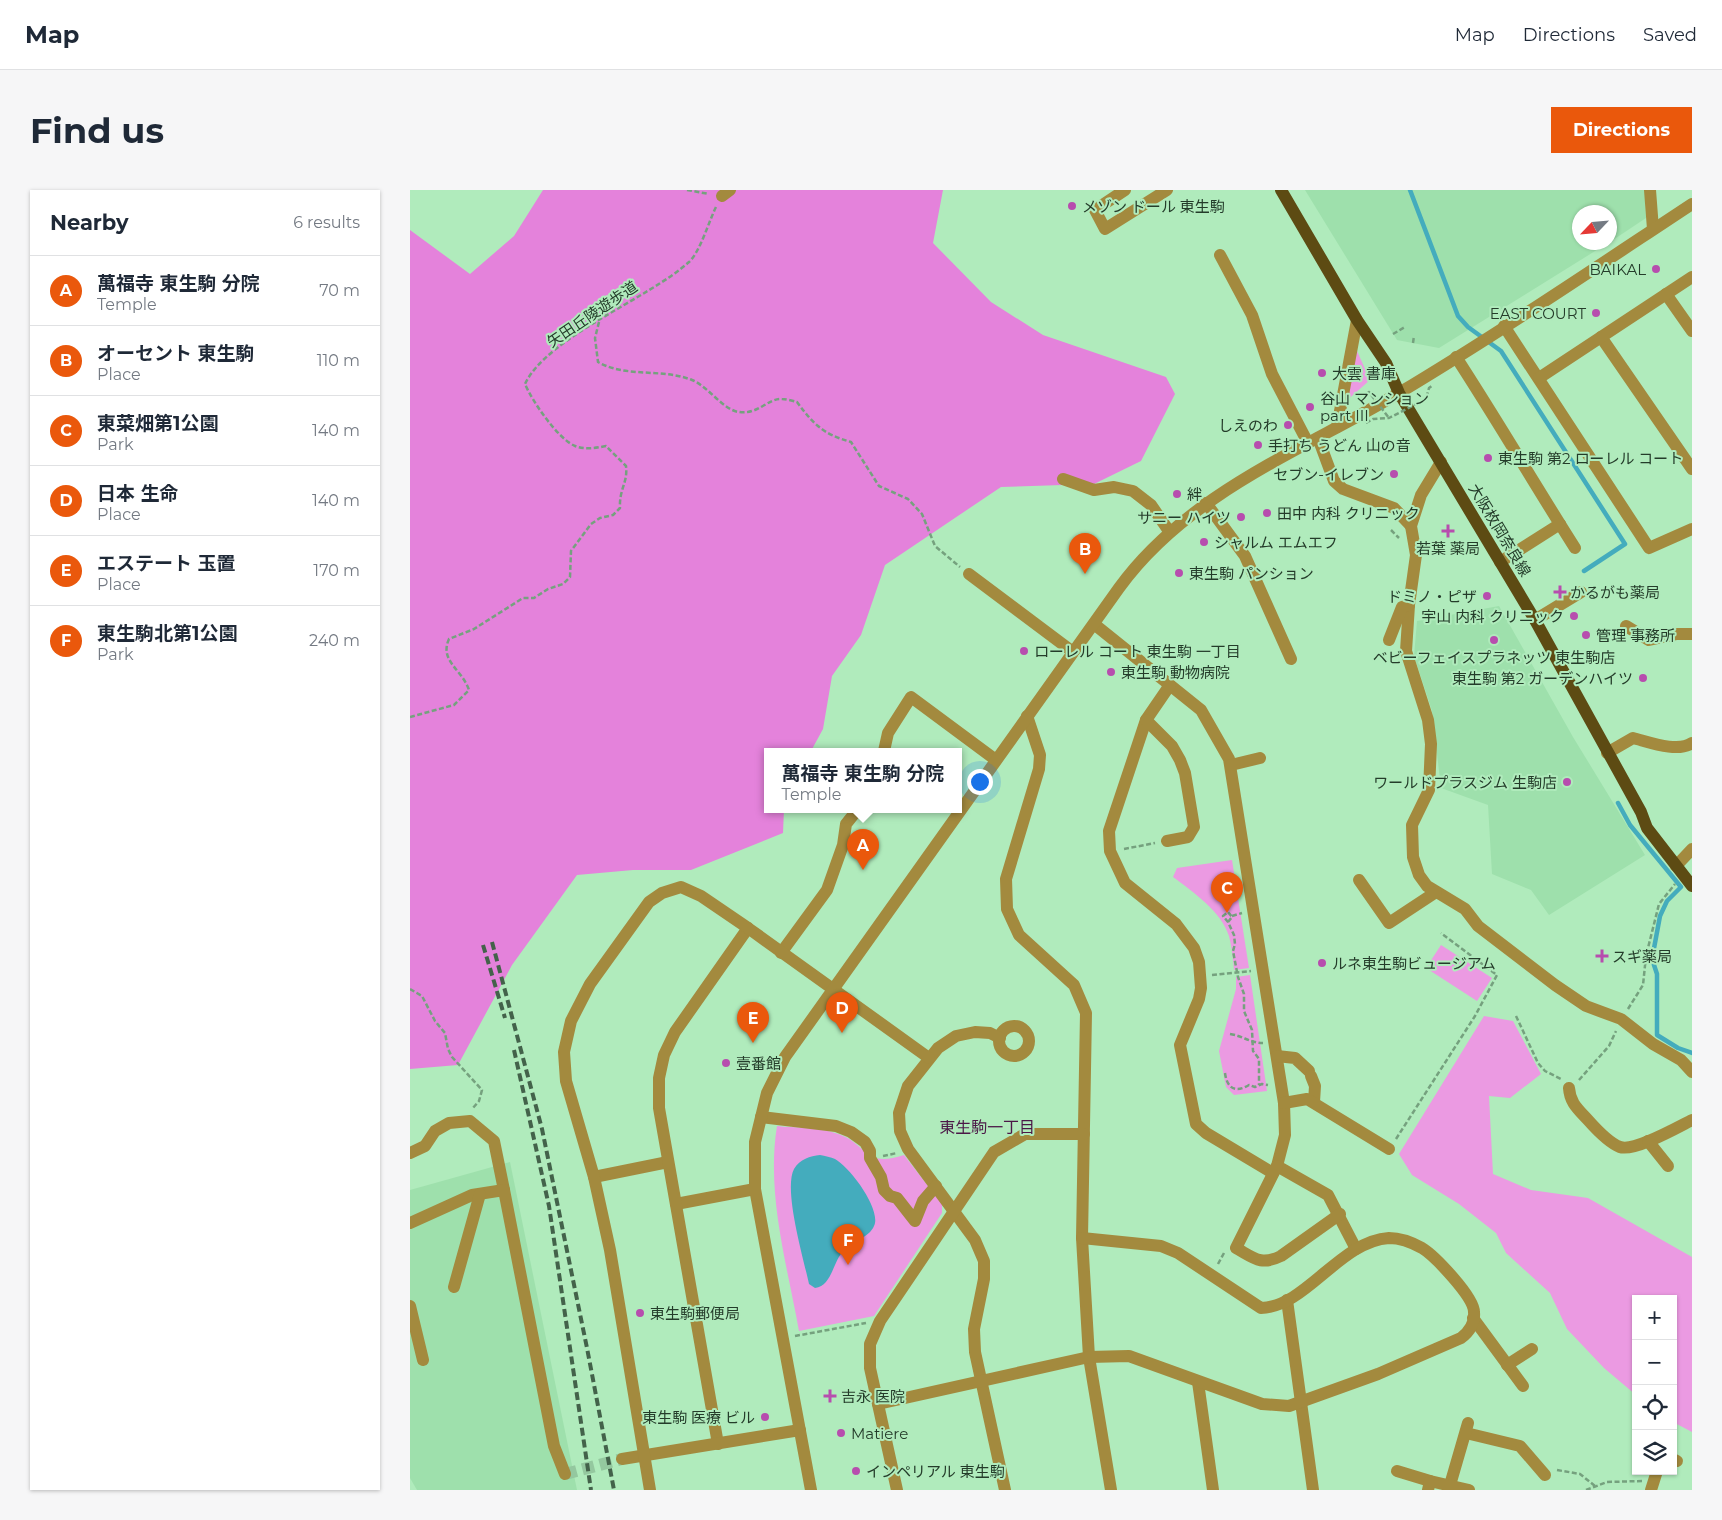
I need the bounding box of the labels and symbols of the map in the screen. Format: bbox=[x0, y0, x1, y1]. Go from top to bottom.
place label: メゾン ドール 東生駒 bbox=[1082, 197, 1225, 216]
marker: メゾン ドール 東生駒 bbox=[1066, 200, 1078, 212]
north arrow bbox=[1572, 205, 1617, 250]
place label: BAIKAL bbox=[1590, 260, 1646, 279]
marker: BAIKAL bbox=[1650, 263, 1662, 275]
street label: 矢田丘陵遊歩道 bbox=[543, 277, 641, 351]
place label: EAST COURT bbox=[1490, 304, 1586, 323]
marker: EAST COURT bbox=[1590, 307, 1602, 319]
place label: 大雲 書庫 bbox=[1332, 364, 1396, 383]
marker: 大雲 書庫 bbox=[1316, 367, 1328, 379]
place label: 谷山 マンション part III bbox=[1320, 389, 1429, 425]
marker: 谷山 マンション part III bbox=[1304, 401, 1316, 413]
place label: しえのわ bbox=[1218, 416, 1278, 435]
marker: しえのわ bbox=[1282, 419, 1294, 431]
place label: 手打ち うどん 山の音 bbox=[1268, 436, 1411, 455]
marker: 手打ち うどん 山の音 bbox=[1252, 439, 1264, 451]
place label: 東生駒 第2 ローレル コート bbox=[1498, 449, 1683, 468]
marker: 東生駒 第2 ローレル コート bbox=[1482, 452, 1494, 464]
place label: セブン-イレブン bbox=[1273, 465, 1384, 484]
marker: セブン-イレブン bbox=[1388, 468, 1400, 480]
street label: 大阪枚岡奈良線 bbox=[1465, 480, 1535, 580]
place label: 絆 bbox=[1187, 485, 1202, 504]
marker: 絆 bbox=[1171, 488, 1183, 500]
place label: 田中 内科 クリニック bbox=[1277, 504, 1420, 523]
marker: 田中 内科 クリニック bbox=[1261, 507, 1273, 519]
place label: サニー ハイツ bbox=[1137, 508, 1231, 527]
marker: サニー ハイツ bbox=[1235, 511, 1247, 523]
marker: 若葉 薬局 bbox=[1442, 525, 1454, 537]
pin: B bbox=[1069, 533, 1101, 574]
place label: シャルム エムエフ bbox=[1214, 533, 1338, 552]
marker: シャルム エムエフ bbox=[1198, 536, 1210, 548]
place label: 若葉 薬局 bbox=[1416, 539, 1480, 558]
place label: 東生駒 パンション bbox=[1189, 564, 1314, 583]
marker: 東生駒 パンション bbox=[1173, 567, 1185, 579]
place label: かるがも薬局 bbox=[1570, 583, 1660, 602]
marker: かるがも薬局 bbox=[1554, 586, 1566, 598]
place label: ドミノ・ピザ bbox=[1387, 587, 1477, 606]
marker: ドミノ・ピザ bbox=[1481, 590, 1493, 602]
place label: 宇山 内科 クリニック bbox=[1421, 607, 1564, 626]
marker: 宇山 内科 クリニック bbox=[1568, 610, 1580, 622]
place label: 管理 事務所 bbox=[1596, 626, 1675, 645]
marker: 管理 事務所 bbox=[1580, 629, 1592, 641]
marker: ベビーフェイスプラネッツ 東生駒店 bbox=[1488, 634, 1500, 646]
place label: ローレル コート 東生駒 一丁目 bbox=[1034, 642, 1241, 661]
marker: ローレル コート 東生駒 一丁目 bbox=[1018, 645, 1030, 657]
place label: ベビーフェイスプラネッツ 東生駒店 bbox=[1373, 648, 1615, 667]
place label: 東生駒 動物病院 bbox=[1121, 663, 1230, 682]
marker: 東生駒 動物病院 bbox=[1105, 666, 1117, 678]
place label: 東生駒 第2 ガーデンハイツ bbox=[1452, 669, 1633, 688]
marker: 東生駒 第2 ガーデンハイツ bbox=[1637, 672, 1649, 684]
your location bbox=[967, 769, 993, 795]
place label: ワールドプラスジム 生駒店 bbox=[1373, 773, 1557, 792]
marker: ワールドプラスジム 生駒店 bbox=[1561, 776, 1573, 788]
pin: A bbox=[847, 829, 879, 870]
pin: C bbox=[1211, 872, 1243, 913]
place label: スギ薬局 bbox=[1612, 947, 1672, 966]
marker: スギ薬局 bbox=[1596, 950, 1608, 962]
place label: ルネ東生駒ビュージアム bbox=[1332, 954, 1496, 973]
marker: ルネ東生駒ビュージアム bbox=[1316, 957, 1328, 969]
pin: D bbox=[826, 992, 858, 1033]
pin: E bbox=[737, 1002, 769, 1043]
place label: 壹番館 bbox=[736, 1054, 781, 1073]
marker: 壹番館 bbox=[720, 1057, 732, 1069]
district label: 東生駒一丁目 bbox=[939, 1118, 1035, 1137]
pin: F bbox=[832, 1224, 864, 1265]
place label: 東生駒郵便局 bbox=[650, 1304, 740, 1323]
marker: 東生駒郵便局 bbox=[634, 1307, 646, 1319]
place label: 吉永 医院 bbox=[841, 1387, 905, 1406]
marker: 吉永 医院 bbox=[823, 1389, 837, 1403]
place label: 東生駒 医療 ビル bbox=[642, 1408, 755, 1427]
marker: 東生駒 医療 ビル bbox=[759, 1411, 771, 1423]
place label: Matiere bbox=[851, 1424, 908, 1443]
marker: Matiere bbox=[835, 1427, 847, 1439]
place label: インペリアル 東生駒 bbox=[866, 1462, 1005, 1481]
marker: インペリアル 東生駒 bbox=[850, 1465, 862, 1477]

